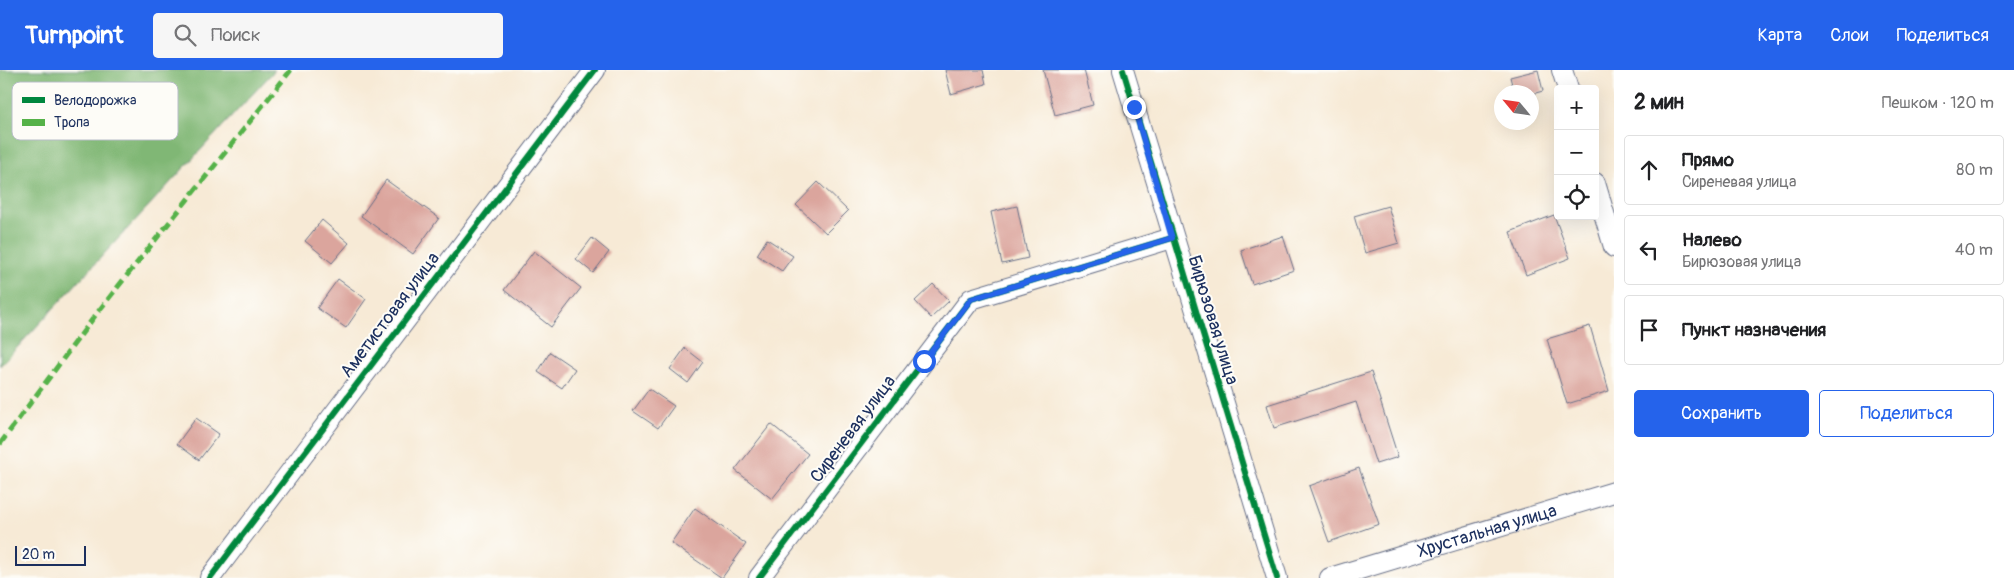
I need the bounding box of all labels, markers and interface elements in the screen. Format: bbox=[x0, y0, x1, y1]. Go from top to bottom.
search box bbox=[153, 13, 503, 58]
text: Turnpoint bbox=[25, 21, 123, 50]
icon: search bbox=[171, 21, 199, 49]
text: Поиск bbox=[211, 23, 261, 47]
text: Карта bbox=[1758, 24, 1802, 47]
text: Слои bbox=[1830, 24, 1868, 47]
text: Поделиться bbox=[1896, 24, 1989, 47]
legend bbox=[12, 82, 178, 140]
north arrow bbox=[1494, 85, 1539, 130]
map controls bbox=[1554, 85, 1599, 220]
button: + bbox=[1554, 85, 1599, 130]
text: 2 мин bbox=[1634, 89, 1684, 116]
text: Велодорожка bbox=[54, 92, 136, 109]
text: Пешком · 120 m bbox=[1882, 93, 1994, 113]
route end bbox=[1123, 96, 1146, 119]
text: Тропа bbox=[54, 114, 90, 131]
button: − bbox=[1554, 130, 1599, 175]
text: Прямо bbox=[1682, 148, 1734, 172]
icon: ahead bbox=[1635, 156, 1663, 184]
text: 80 m bbox=[1956, 160, 1993, 180]
text: Сиреневая улица bbox=[1682, 172, 1796, 192]
button: locate bbox=[1554, 175, 1599, 220]
text: Налево bbox=[1682, 228, 1742, 252]
icon: left bbox=[1635, 236, 1663, 264]
text: 40 m bbox=[1955, 240, 1993, 260]
street label: Аметистовая улица bbox=[335, 248, 445, 382]
text: Бирюзовая улица bbox=[1682, 252, 1801, 272]
street label: Бирюзовая улица bbox=[1182, 253, 1244, 387]
icon: arrive bbox=[1635, 316, 1663, 344]
text: Пункт назначения bbox=[1682, 318, 1826, 342]
route start bbox=[913, 350, 936, 373]
street label: Сиреневая улица bbox=[805, 371, 901, 487]
button: Сохранить bbox=[1634, 390, 1809, 437]
button: Поделиться bbox=[1819, 390, 1994, 437]
street label: Хрустальная улица bbox=[1415, 499, 1559, 562]
scale bar bbox=[15, 543, 86, 566]
text: 20 m bbox=[22, 546, 55, 563]

